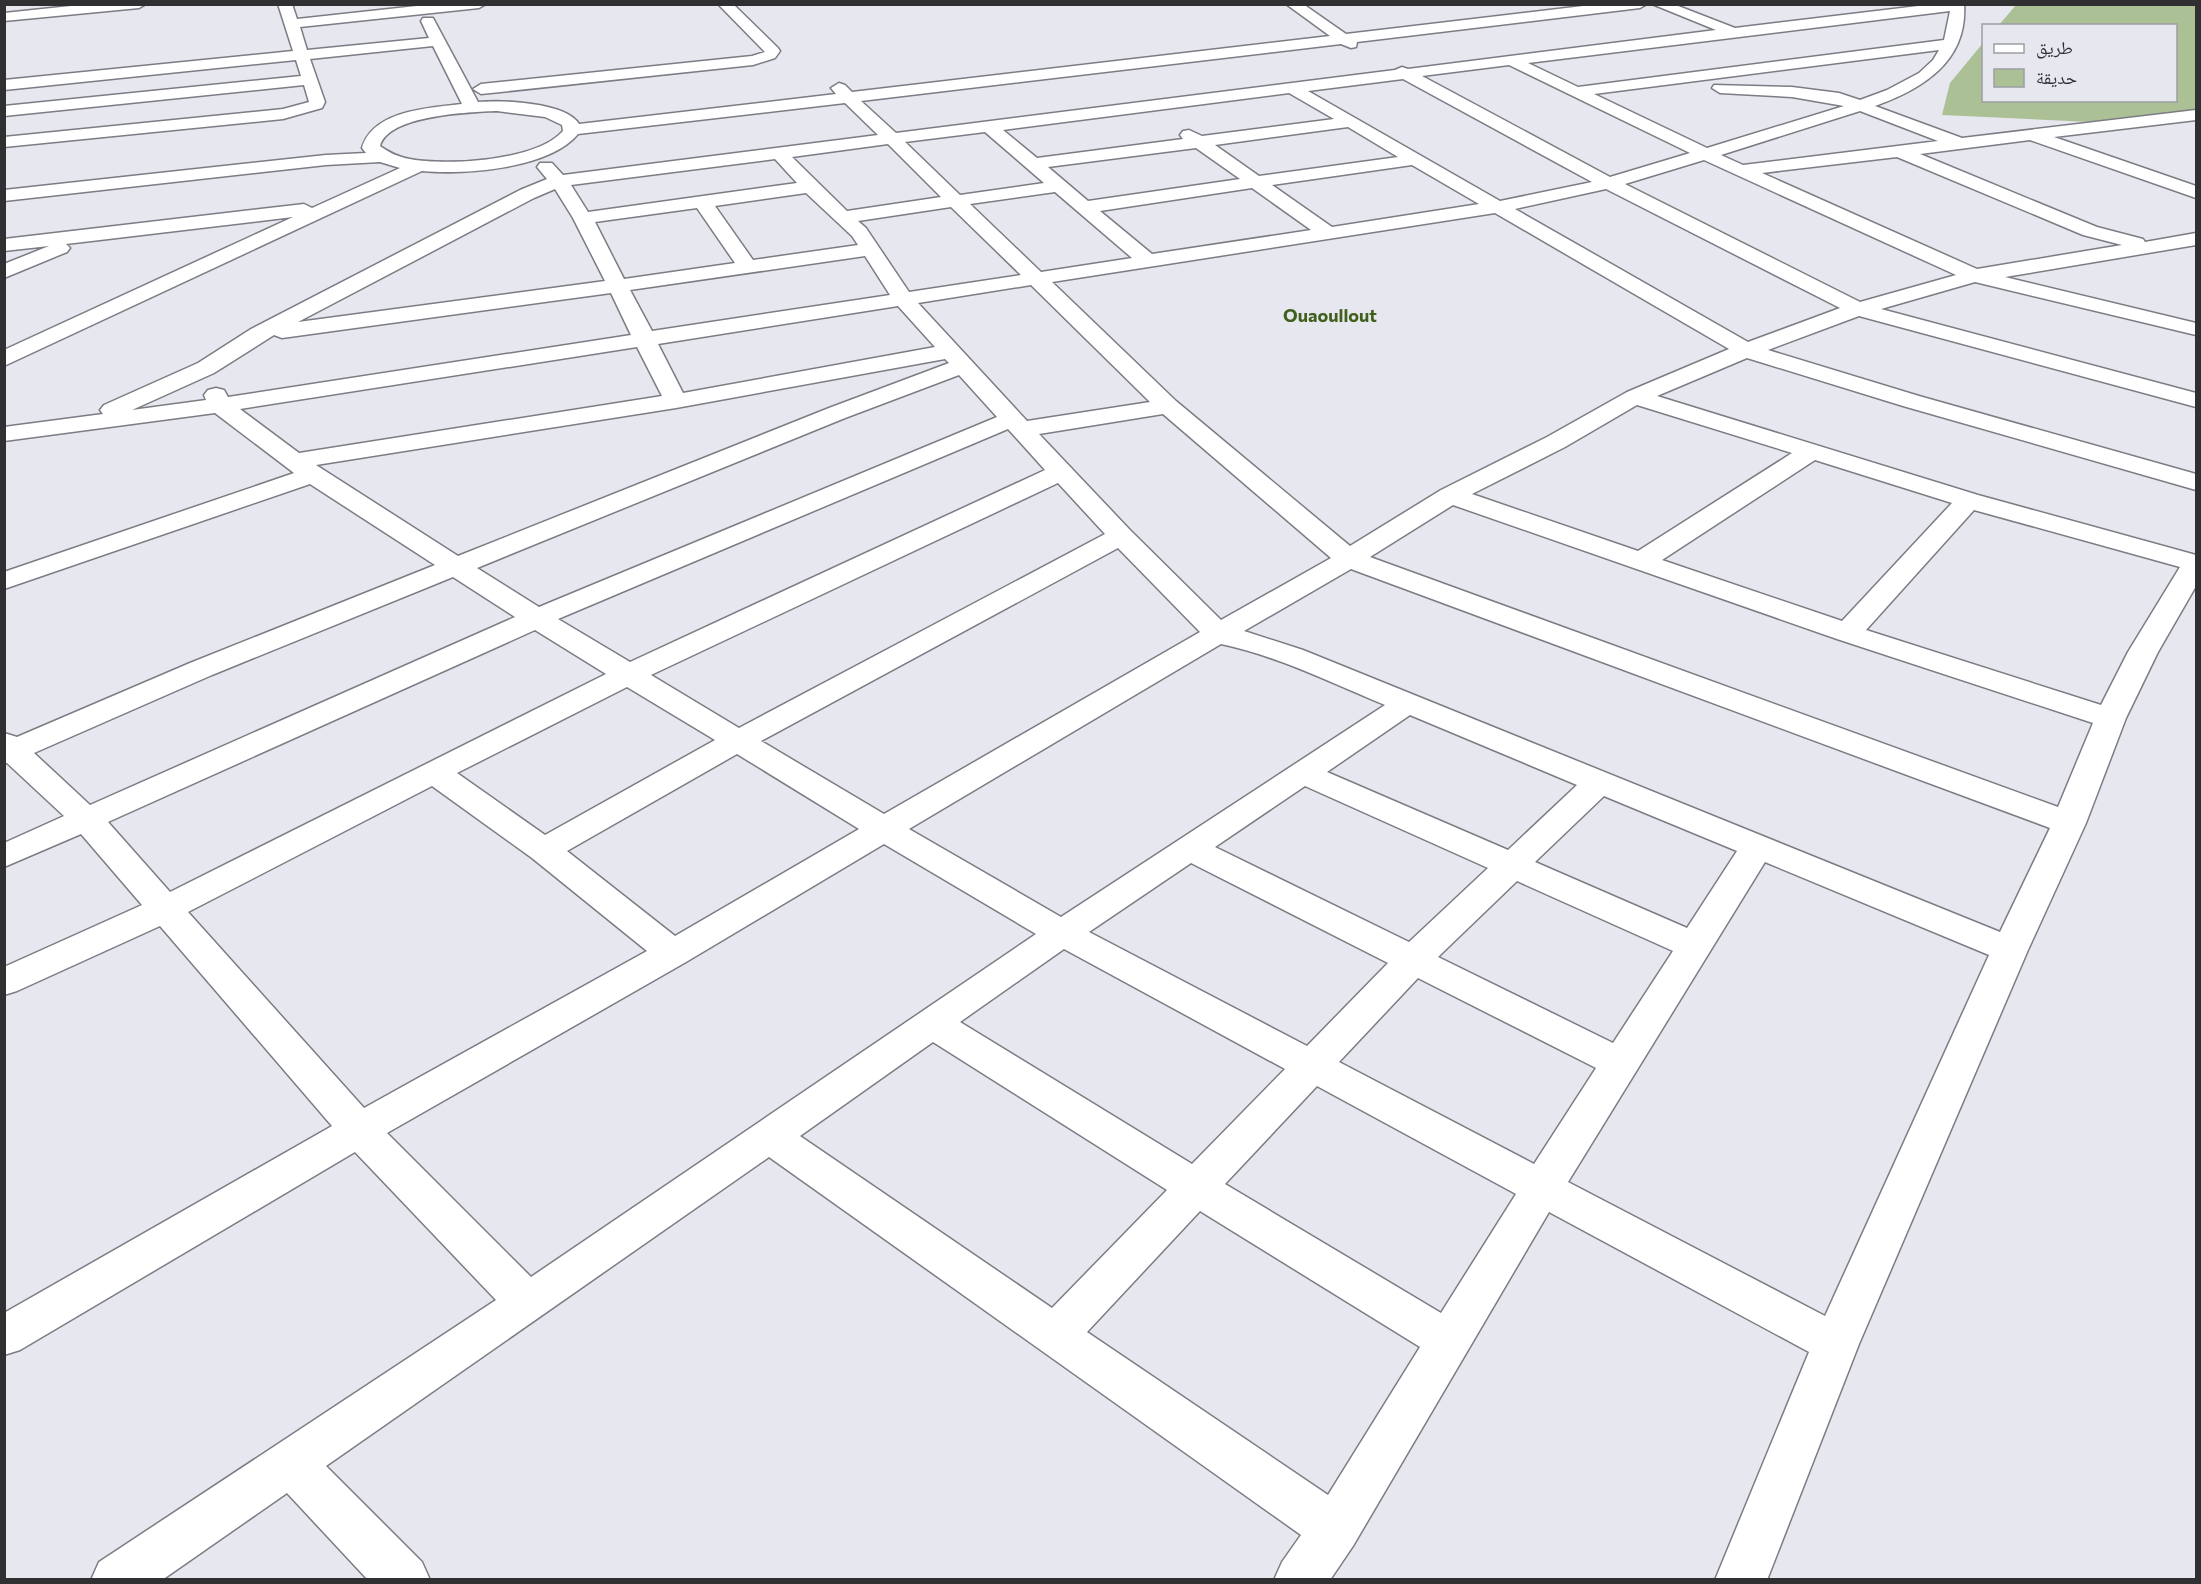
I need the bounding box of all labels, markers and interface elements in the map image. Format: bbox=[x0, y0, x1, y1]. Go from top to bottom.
legend bbox=[1982, 24, 2177, 102]
text: طريق bbox=[2036, 36, 2073, 59]
text: حديقة bbox=[2036, 66, 2077, 88]
district label: Ouaoullout bbox=[1283, 304, 1377, 326]

